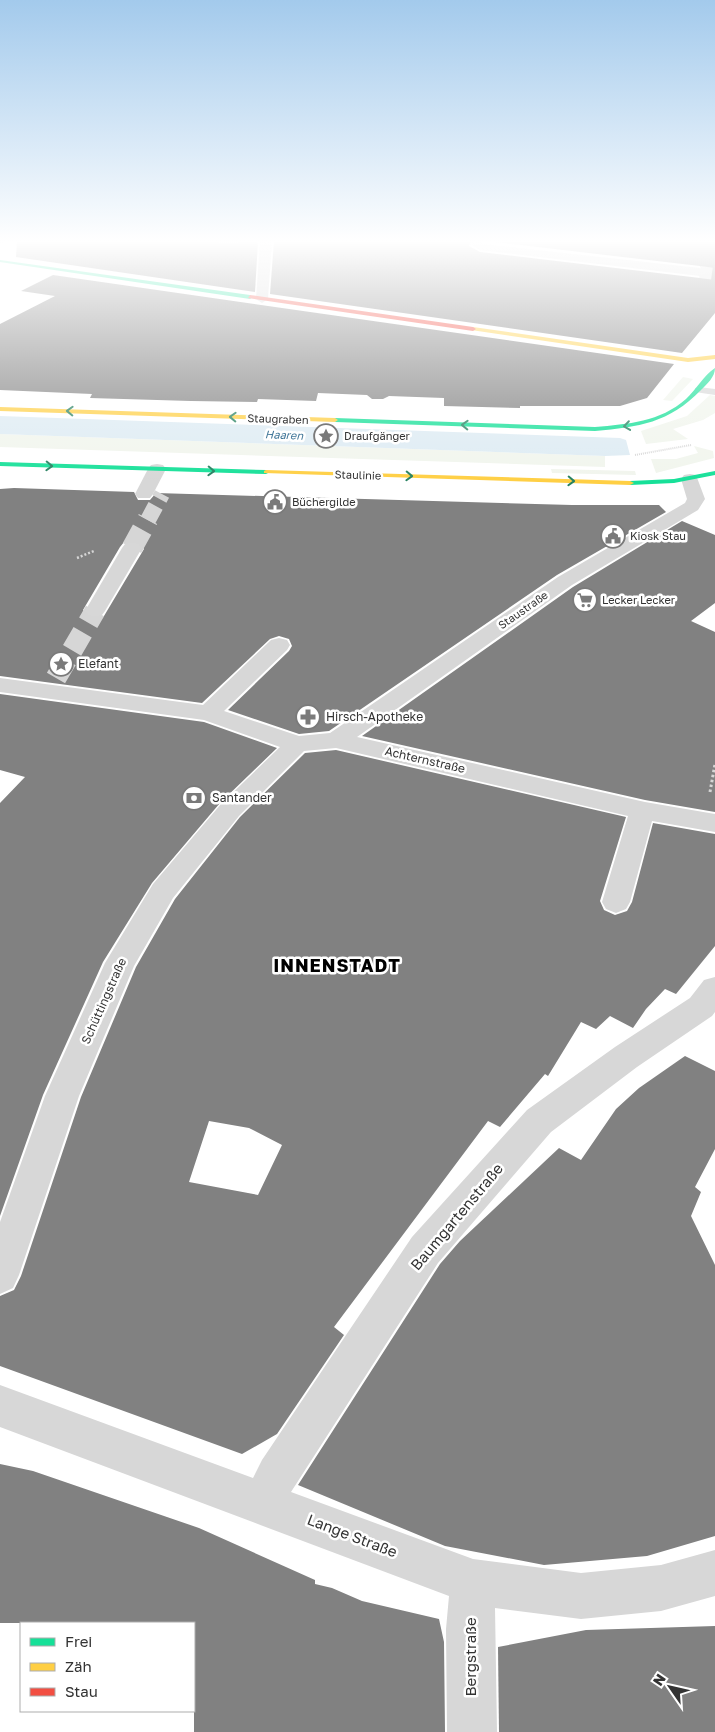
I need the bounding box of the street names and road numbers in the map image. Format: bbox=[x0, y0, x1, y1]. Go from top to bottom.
street label: Staugraben bbox=[247, 411, 309, 426]
street label: Staulinie bbox=[334, 467, 382, 482]
street label: Staustraße bbox=[495, 588, 550, 631]
street label: Achternstraße bbox=[383, 743, 467, 776]
street label: Schüttingstraße bbox=[78, 955, 129, 1046]
street label: Baumgartenstraße bbox=[406, 1159, 506, 1274]
street label: Lange Straße bbox=[305, 1510, 400, 1561]
street label: Bergstraße bbox=[461, 1617, 479, 1697]

